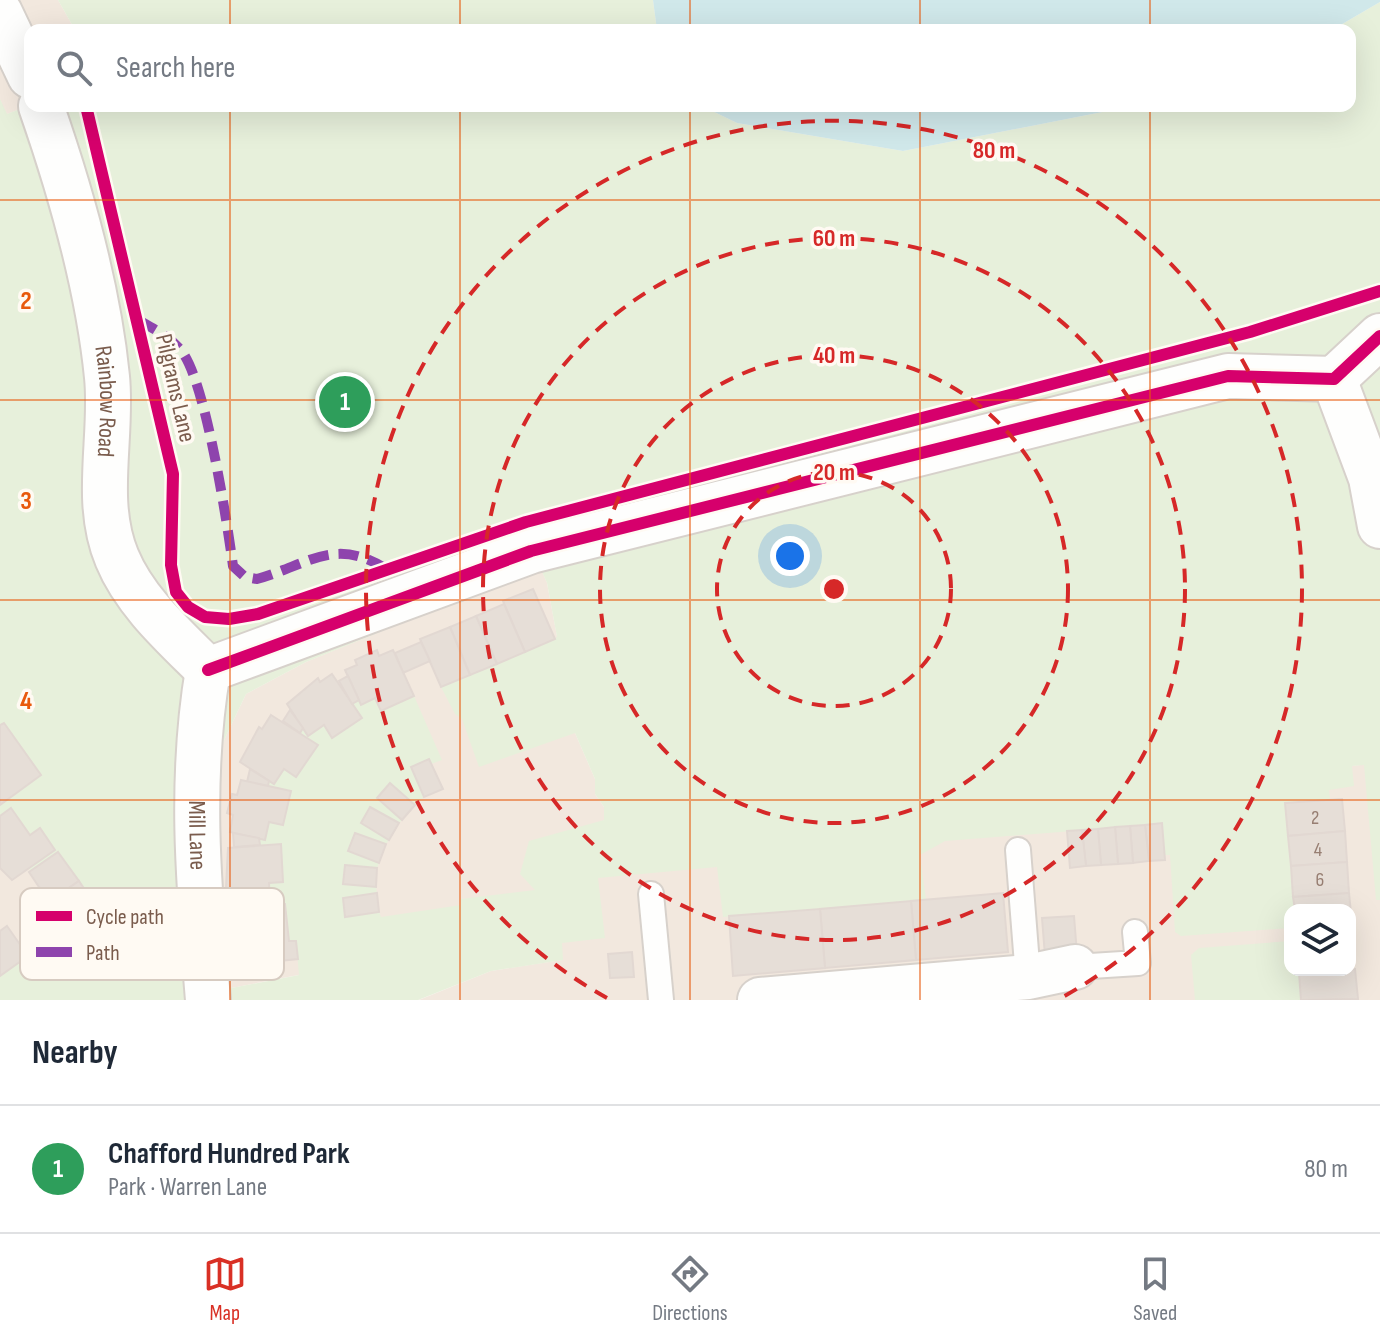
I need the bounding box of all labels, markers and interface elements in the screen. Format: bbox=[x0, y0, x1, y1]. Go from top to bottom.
search box bbox=[24, 24, 1356, 112]
icon: search bbox=[52, 46, 96, 90]
text: Search here bbox=[116, 50, 235, 86]
text: 80 m bbox=[973, 136, 1015, 165]
text: 60 m bbox=[813, 224, 855, 253]
text: 2 bbox=[20, 286, 32, 317]
street label: Pilgrams Lane bbox=[149, 331, 202, 445]
text: 40 m bbox=[813, 341, 855, 370]
street label: Rainbow Road bbox=[88, 344, 122, 458]
pin: 1 bbox=[319, 372, 371, 432]
text: 20 m bbox=[813, 458, 855, 487]
text: 3 bbox=[20, 486, 32, 517]
your location bbox=[770, 536, 810, 576]
centre of rings bbox=[820, 575, 848, 603]
text: 4 bbox=[20, 686, 32, 717]
street label: Mill Lane bbox=[182, 801, 213, 871]
house number: 2 bbox=[1311, 806, 1319, 830]
house number: 4 bbox=[1314, 838, 1322, 862]
house number: 6 bbox=[1316, 868, 1324, 892]
legend bbox=[20, 888, 284, 980]
text: Cycle path bbox=[86, 904, 164, 931]
map controls bbox=[1284, 904, 1356, 976]
button: layers bbox=[1284, 904, 1356, 976]
text: Path bbox=[86, 940, 120, 967]
text: Nearby bbox=[32, 1032, 118, 1073]
text: Chafford Hundred Park bbox=[108, 1136, 350, 1172]
text: 1 bbox=[53, 1154, 63, 1185]
text: 80 m bbox=[1304, 1154, 1348, 1185]
text: Park · Warren Lane bbox=[108, 1172, 267, 1203]
tab: Map bbox=[203, 1252, 247, 1327]
tab: Directions bbox=[652, 1252, 728, 1327]
tab: Saved bbox=[1133, 1252, 1177, 1327]

